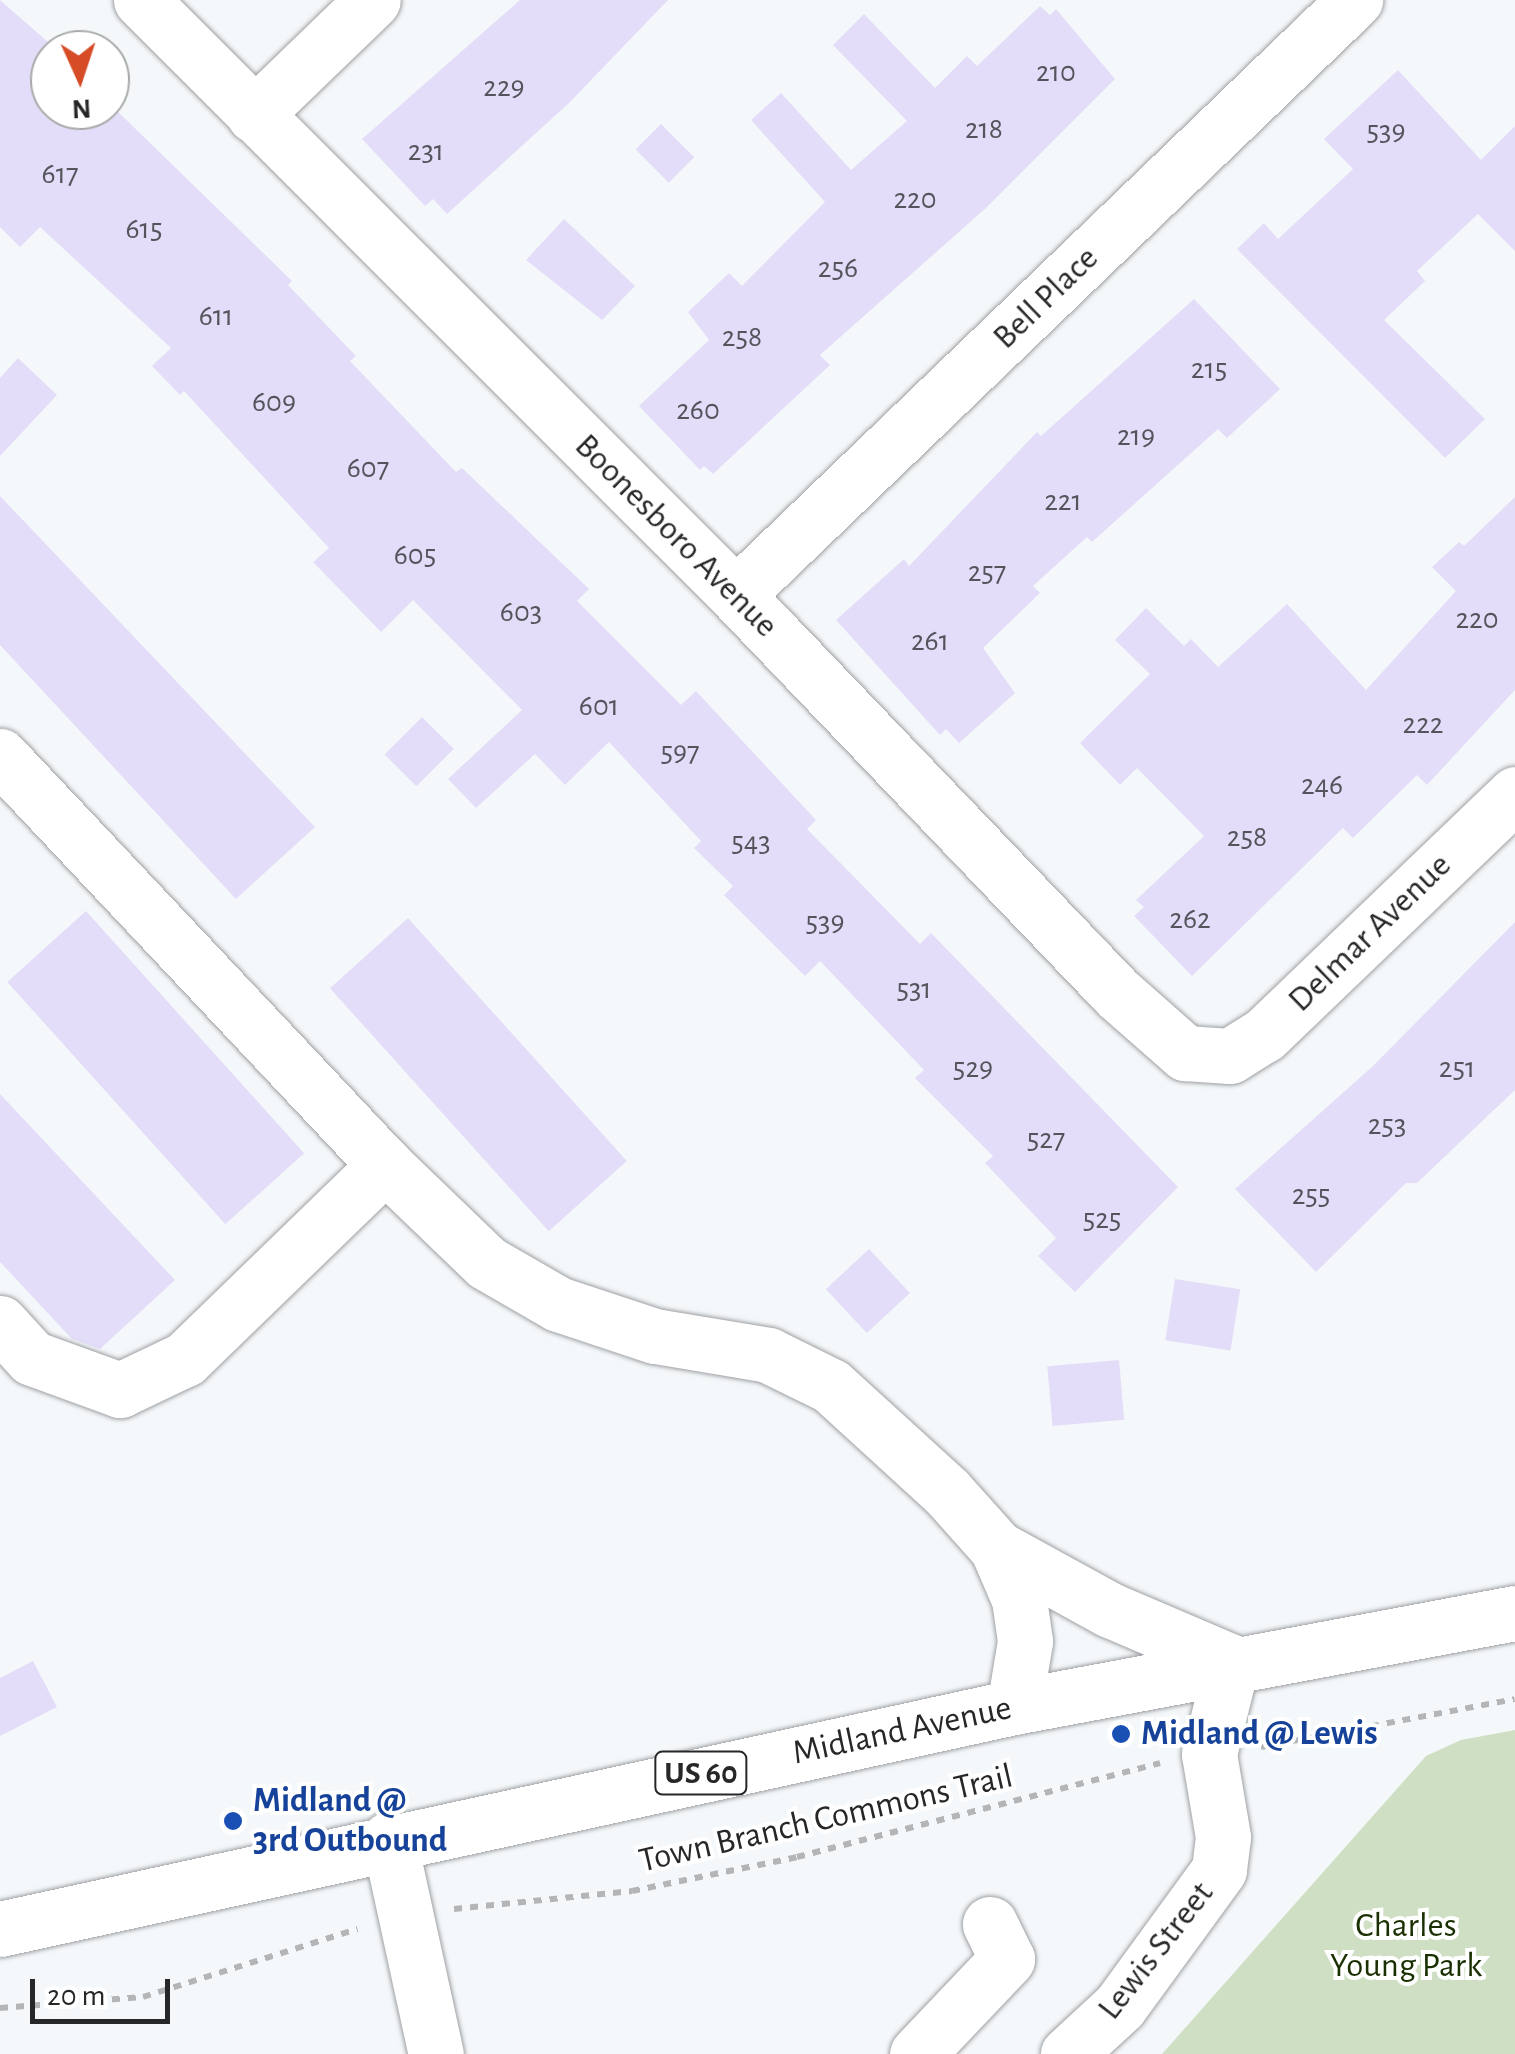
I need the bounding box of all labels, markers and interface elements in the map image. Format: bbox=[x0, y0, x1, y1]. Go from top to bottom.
north arrow bbox=[30, 30, 130, 130]
house number: 210 bbox=[1036, 54, 1076, 90]
house number: 229 bbox=[483, 69, 525, 105]
text: N bbox=[71, 93, 92, 122]
house number: 218 bbox=[965, 111, 1003, 147]
house number: 539 bbox=[1367, 113, 1405, 149]
house number: 231 bbox=[408, 133, 444, 169]
house number: 617 bbox=[42, 156, 78, 192]
house number: 220 bbox=[893, 181, 937, 217]
house number: 615 bbox=[126, 211, 162, 247]
street label: Bell Place bbox=[985, 238, 1107, 358]
house number: 256 bbox=[818, 250, 858, 286]
house number: 611 bbox=[199, 298, 233, 334]
house number: 258 bbox=[722, 319, 762, 355]
house number: 215 bbox=[1191, 351, 1227, 387]
house number: 609 bbox=[252, 384, 296, 420]
house number: 260 bbox=[676, 392, 720, 428]
house number: 219 bbox=[1117, 418, 1155, 454]
street label: Boonesboro Avenue bbox=[565, 425, 787, 647]
house number: 607 bbox=[347, 450, 389, 486]
house number: 221 bbox=[1044, 483, 1082, 519]
house number: 605 bbox=[394, 537, 436, 573]
house number: 257 bbox=[968, 554, 1006, 590]
house number: 603 bbox=[500, 594, 542, 630]
house number: 220 bbox=[1455, 601, 1499, 637]
house number: 261 bbox=[911, 623, 949, 659]
house number: 601 bbox=[579, 688, 619, 724]
house number: 222 bbox=[1403, 706, 1443, 742]
house number: 597 bbox=[660, 734, 700, 770]
house number: 246 bbox=[1301, 767, 1343, 803]
house number: 258 bbox=[1227, 819, 1267, 855]
house number: 543 bbox=[731, 824, 771, 860]
street label: Delmar Avenue bbox=[1280, 845, 1460, 1021]
house number: 262 bbox=[1169, 901, 1211, 937]
house number: 539 bbox=[806, 904, 844, 940]
house number: 531 bbox=[896, 971, 932, 1007]
house number: 529 bbox=[953, 1050, 993, 1086]
house number: 251 bbox=[1439, 1050, 1475, 1086]
house number: 253 bbox=[1368, 1107, 1406, 1143]
house number: 527 bbox=[1027, 1121, 1065, 1157]
house number: 255 bbox=[1292, 1177, 1330, 1213]
house number: 525 bbox=[1083, 1201, 1121, 1237]
street label: Midland Avenue bbox=[789, 1687, 1015, 1775]
place label: Midland @ Lewis bbox=[1141, 1713, 1378, 1755]
marker: Midland @ Lewis bbox=[1110, 1723, 1132, 1745]
road number: US 60 bbox=[654, 1746, 748, 1800]
street label: Town Branch Commons Trail bbox=[635, 1756, 1017, 1882]
place label: Midland @ 3rd Outbound bbox=[253, 1780, 447, 1862]
marker: Midland @ 3rd Outbound bbox=[222, 1810, 244, 1832]
street label: Lewis Street bbox=[1089, 1874, 1223, 2028]
park label: Charles Young Park bbox=[1330, 1905, 1482, 1987]
scale bar bbox=[35, 1959, 175, 2021]
text: 20 m bbox=[47, 1981, 105, 2011]

